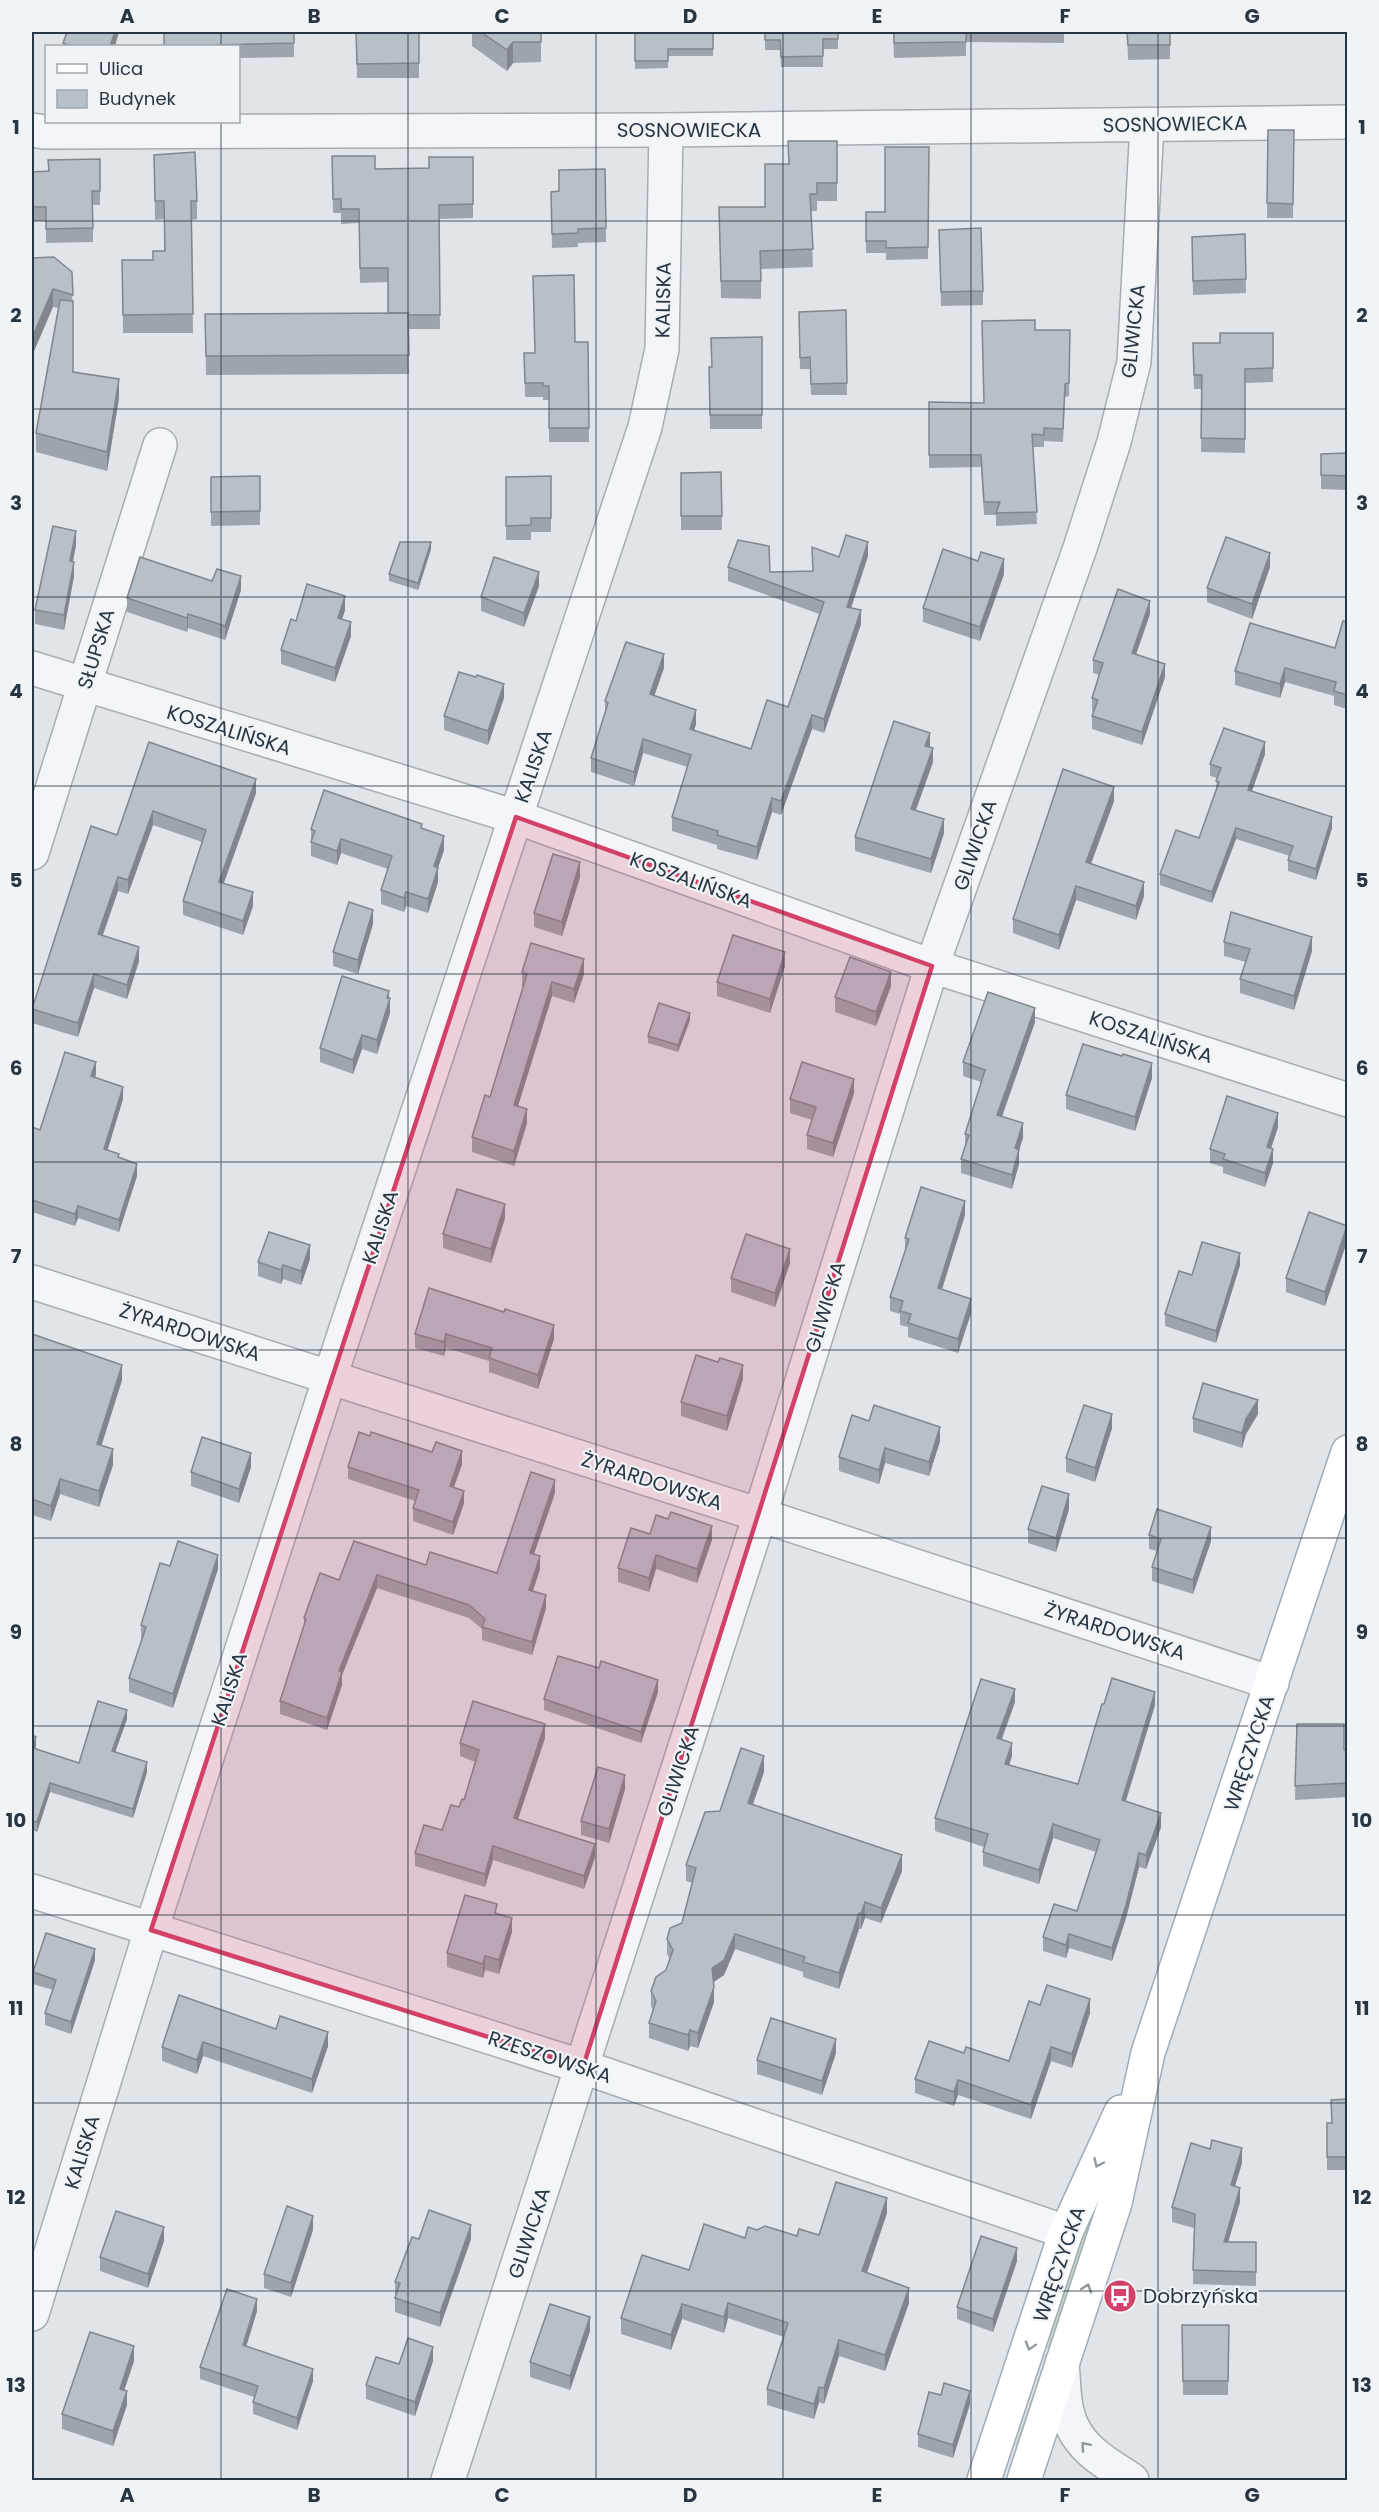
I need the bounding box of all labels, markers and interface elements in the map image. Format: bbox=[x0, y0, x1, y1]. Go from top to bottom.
text: A bbox=[120, 2, 135, 30]
text: B bbox=[307, 2, 321, 30]
text: C bbox=[494, 2, 510, 30]
text: D bbox=[683, 2, 697, 30]
text: E bbox=[872, 2, 882, 30]
text: F bbox=[1060, 2, 1071, 30]
text: G bbox=[1244, 2, 1260, 30]
legend bbox=[45, 45, 240, 123]
text: Ulica bbox=[99, 56, 143, 81]
text: Budynek bbox=[99, 86, 177, 111]
street label: SOSNOWIECKA bbox=[1102, 109, 1248, 139]
text: 1 bbox=[12, 113, 20, 141]
text: 1 bbox=[1358, 113, 1366, 141]
street label: SOSNOWIECKA bbox=[617, 116, 761, 144]
street label: KALISKA bbox=[648, 262, 678, 338]
street label: GLIWICKA bbox=[1114, 283, 1152, 379]
text: 2 bbox=[10, 301, 22, 329]
text: 2 bbox=[1356, 301, 1368, 329]
text: 3 bbox=[10, 489, 22, 517]
text: 3 bbox=[1356, 489, 1368, 517]
street label: SŁUPSKA bbox=[71, 605, 121, 693]
text: 4 bbox=[9, 677, 23, 705]
text: 4 bbox=[1355, 677, 1369, 705]
street label: KOSZALIŃSKA bbox=[163, 698, 295, 762]
street label: KALISKA bbox=[507, 725, 559, 807]
street label: GLIWICKA bbox=[946, 796, 1004, 894]
street label: KOSZALIŃSKA bbox=[626, 845, 756, 915]
text: 5 bbox=[10, 866, 23, 894]
text: 5 bbox=[1356, 866, 1369, 894]
street label: KOSZALIŃSKA bbox=[1086, 1004, 1216, 1070]
text: 6 bbox=[10, 1054, 22, 1082]
text: 6 bbox=[1356, 1054, 1368, 1082]
street label: KALISKA bbox=[355, 1186, 405, 1268]
text: 7 bbox=[11, 1242, 22, 1270]
text: 7 bbox=[1357, 1242, 1368, 1270]
street label: GLIWICKA bbox=[798, 1258, 852, 1356]
street label: ŻYRARDOWSKA bbox=[116, 1296, 264, 1368]
text: 8 bbox=[10, 1430, 22, 1458]
text: 8 bbox=[1356, 1430, 1368, 1458]
street label: ŻYRARDOWSKA bbox=[578, 1445, 726, 1517]
street label: ŻYRARDOWSKA bbox=[1041, 1595, 1189, 1667]
text: 9 bbox=[10, 1618, 22, 1646]
text: 9 bbox=[1356, 1618, 1368, 1646]
street label: KALISKA bbox=[204, 1648, 254, 1730]
street label: WRĘCZYCKA bbox=[1217, 1691, 1281, 1815]
street label: GLIWICKA bbox=[650, 1722, 706, 1820]
text: 10 bbox=[6, 1806, 26, 1834]
text: 10 bbox=[1352, 1806, 1372, 1834]
text: 11 bbox=[8, 1994, 24, 2022]
text: 11 bbox=[1354, 1994, 1370, 2022]
street label: RZESZOWSKA bbox=[485, 2024, 615, 2090]
street label: KALISKA bbox=[57, 2111, 107, 2193]
one-way arrow bbox=[1093, 2157, 1105, 2168]
text: 12 bbox=[7, 2183, 25, 2211]
text: 12 bbox=[1353, 2183, 1371, 2211]
street label: GLIWICKA bbox=[501, 2184, 557, 2282]
street label: WRĘCZYCKA bbox=[1026, 2202, 1092, 2326]
bus stop icon: Dobrzyńska bbox=[1102, 2278, 1138, 2314]
place label: Dobrzyńska bbox=[1143, 2282, 1258, 2310]
one-way arrow bbox=[1080, 2283, 1092, 2294]
one-way arrow bbox=[1025, 2340, 1037, 2351]
text: 13 bbox=[6, 2371, 26, 2399]
text: 13 bbox=[1352, 2371, 1372, 2399]
one-way arrow bbox=[1082, 2442, 1093, 2453]
text: A bbox=[120, 2481, 135, 2509]
text: B bbox=[307, 2481, 321, 2509]
text: C bbox=[494, 2481, 510, 2509]
text: D bbox=[683, 2481, 697, 2509]
text: E bbox=[872, 2481, 882, 2509]
text: F bbox=[1060, 2481, 1071, 2509]
text: G bbox=[1244, 2481, 1260, 2509]

